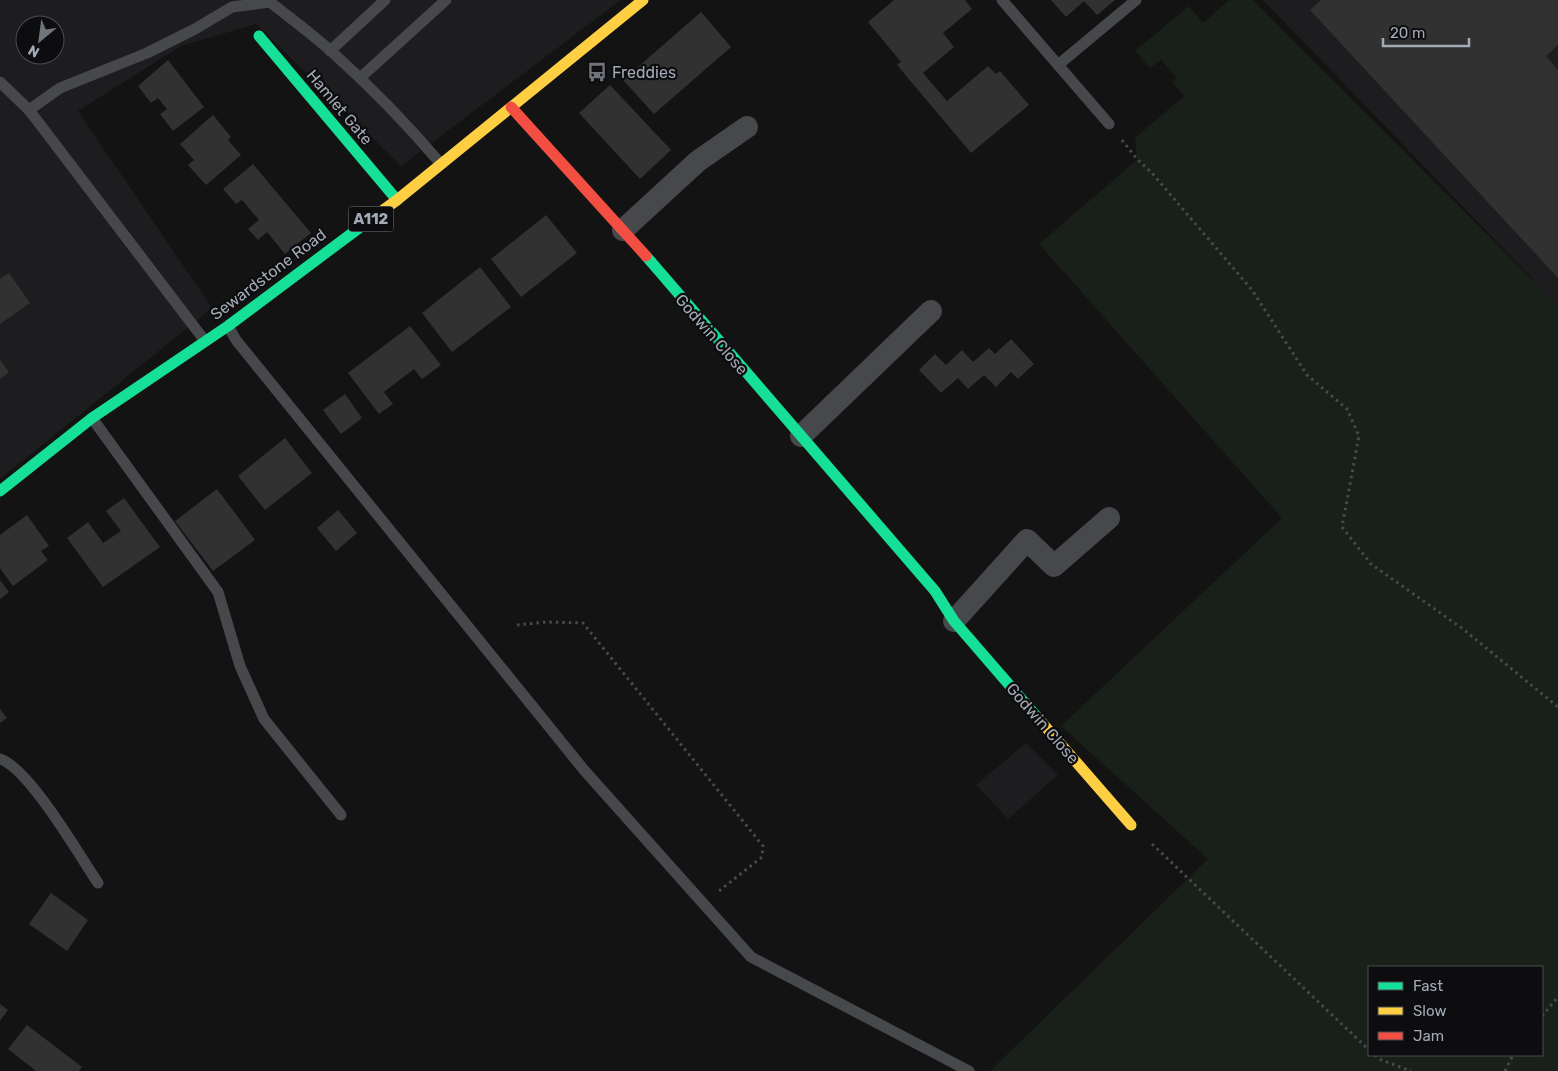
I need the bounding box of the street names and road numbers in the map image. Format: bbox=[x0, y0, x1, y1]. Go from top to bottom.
street label: Hamlet Gate bbox=[303, 66, 377, 149]
road number: A112 bbox=[348, 206, 394, 232]
street label: Sewardstone Road bbox=[207, 225, 330, 324]
street label: Godwin Close bbox=[671, 290, 752, 379]
street label: Godwin Close bbox=[1002, 679, 1083, 768]

